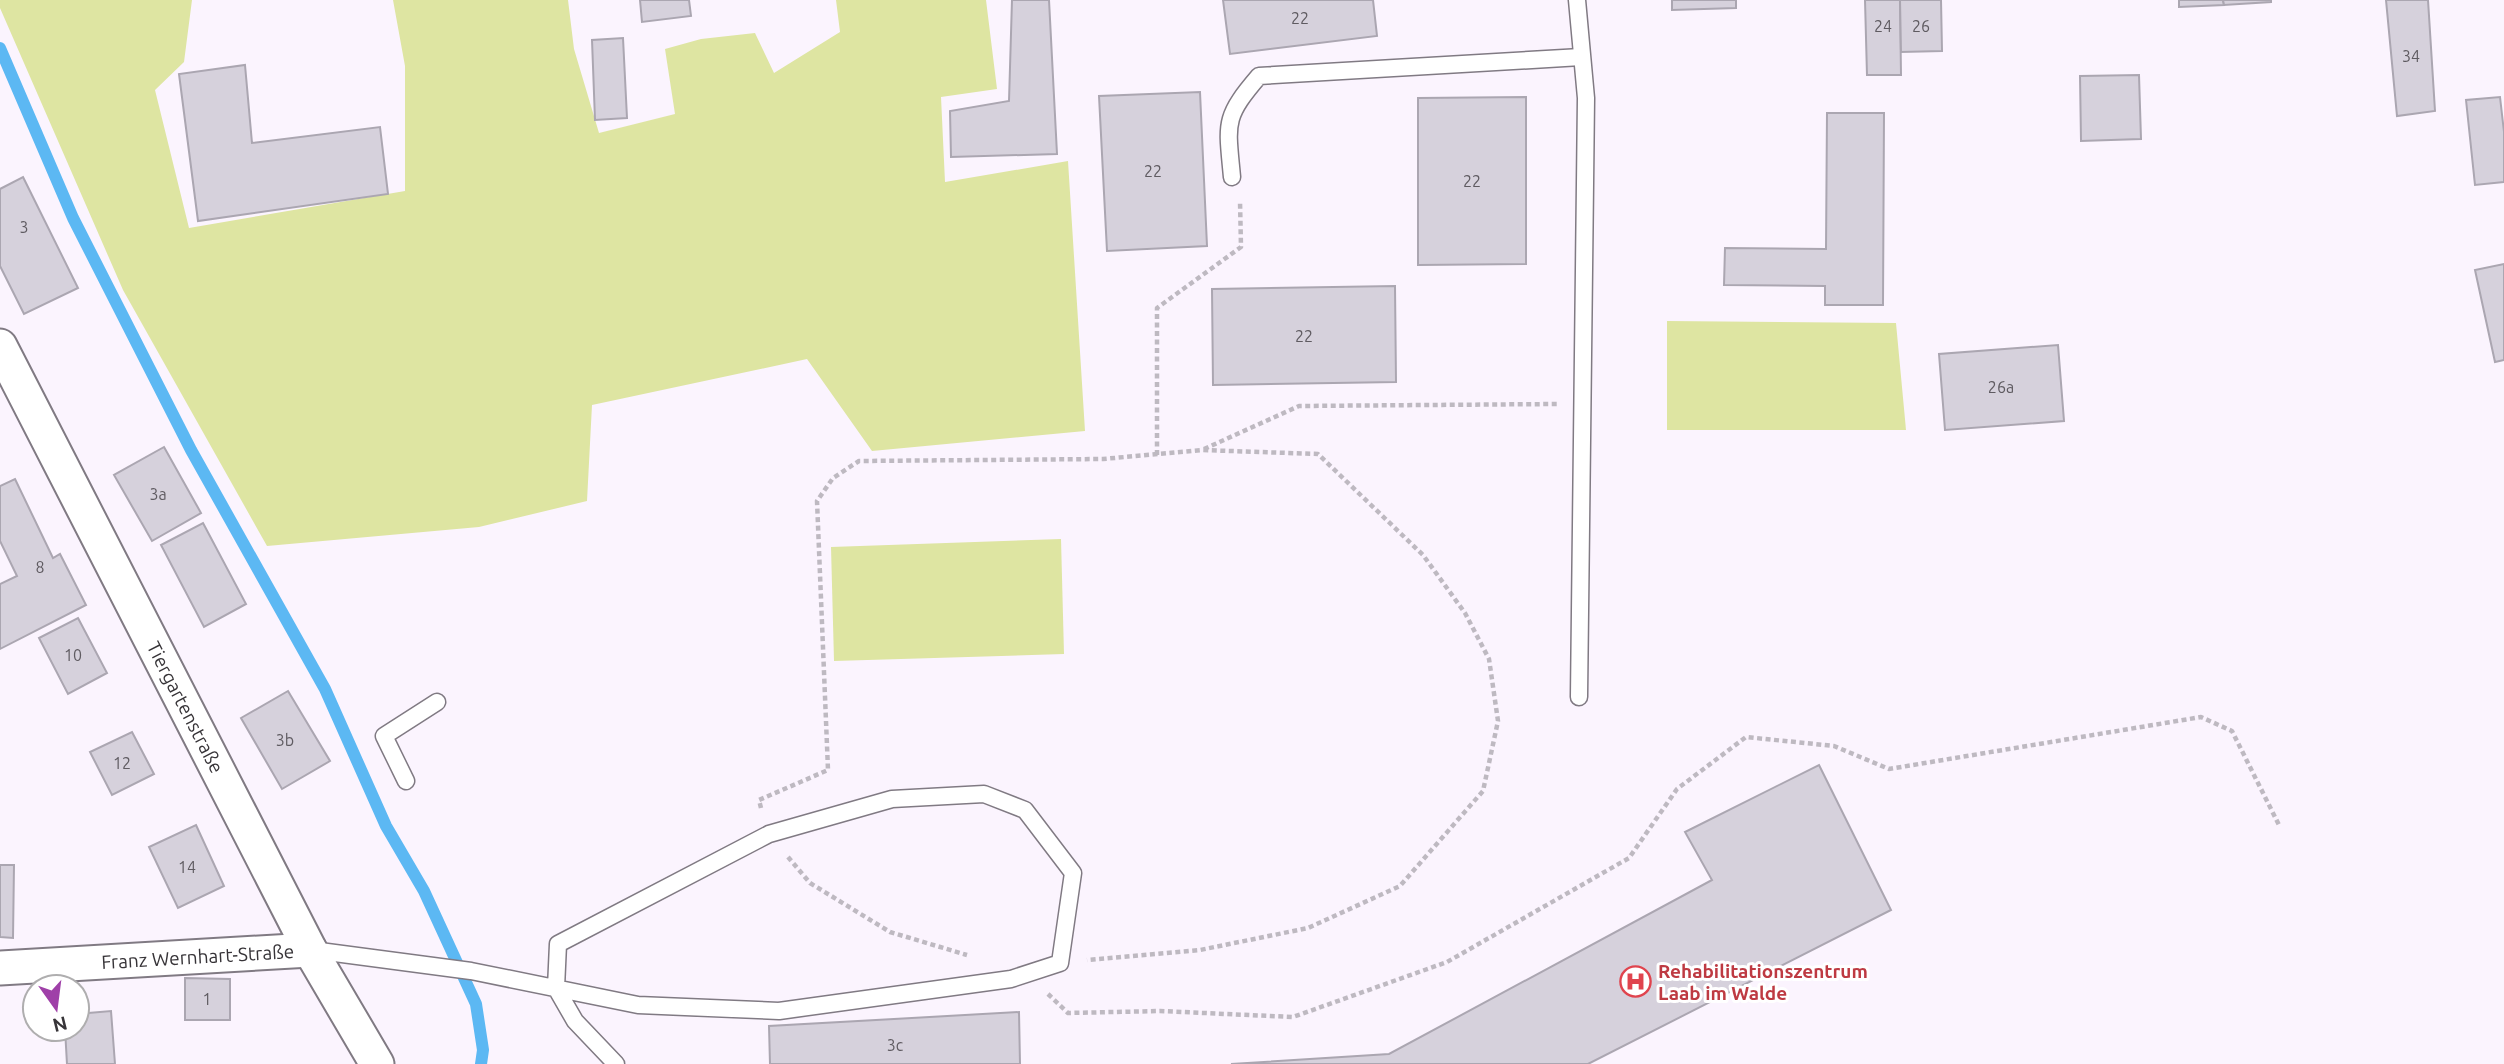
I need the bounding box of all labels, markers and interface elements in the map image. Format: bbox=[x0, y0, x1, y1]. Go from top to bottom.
house number: 22 bbox=[1291, 9, 1309, 27]
house number: 24 bbox=[1874, 17, 1892, 35]
house number: 26 bbox=[1912, 17, 1930, 35]
house number: 34 bbox=[2402, 47, 2420, 65]
house number: 22 bbox=[1144, 162, 1162, 180]
house number: 22 bbox=[1463, 172, 1481, 190]
house number: 3 bbox=[19, 218, 29, 236]
house number: 22 bbox=[1295, 327, 1313, 345]
house number: 26a bbox=[1988, 378, 2014, 396]
house number: 3a bbox=[149, 485, 167, 503]
house number: 8 bbox=[35, 558, 45, 576]
street label: Tiergartenstraße bbox=[143, 638, 228, 777]
house number: 10 bbox=[64, 646, 82, 664]
house number: 3b bbox=[276, 731, 294, 749]
house number: 12 bbox=[113, 754, 131, 772]
house number: 14 bbox=[178, 858, 196, 876]
street label: Franz Wernhart-Straße bbox=[101, 940, 295, 973]
place label: Rehabilitationszentrum Laab im Walde bbox=[1658, 960, 1868, 1004]
hospital icon: Rehabilitationszentrum Laab im Walde bbox=[1618, 965, 1652, 999]
north arrow bbox=[21, 973, 91, 1043]
house number: 1 bbox=[202, 990, 212, 1008]
text: N bbox=[51, 1012, 70, 1037]
house number: 3c bbox=[887, 1036, 904, 1054]

